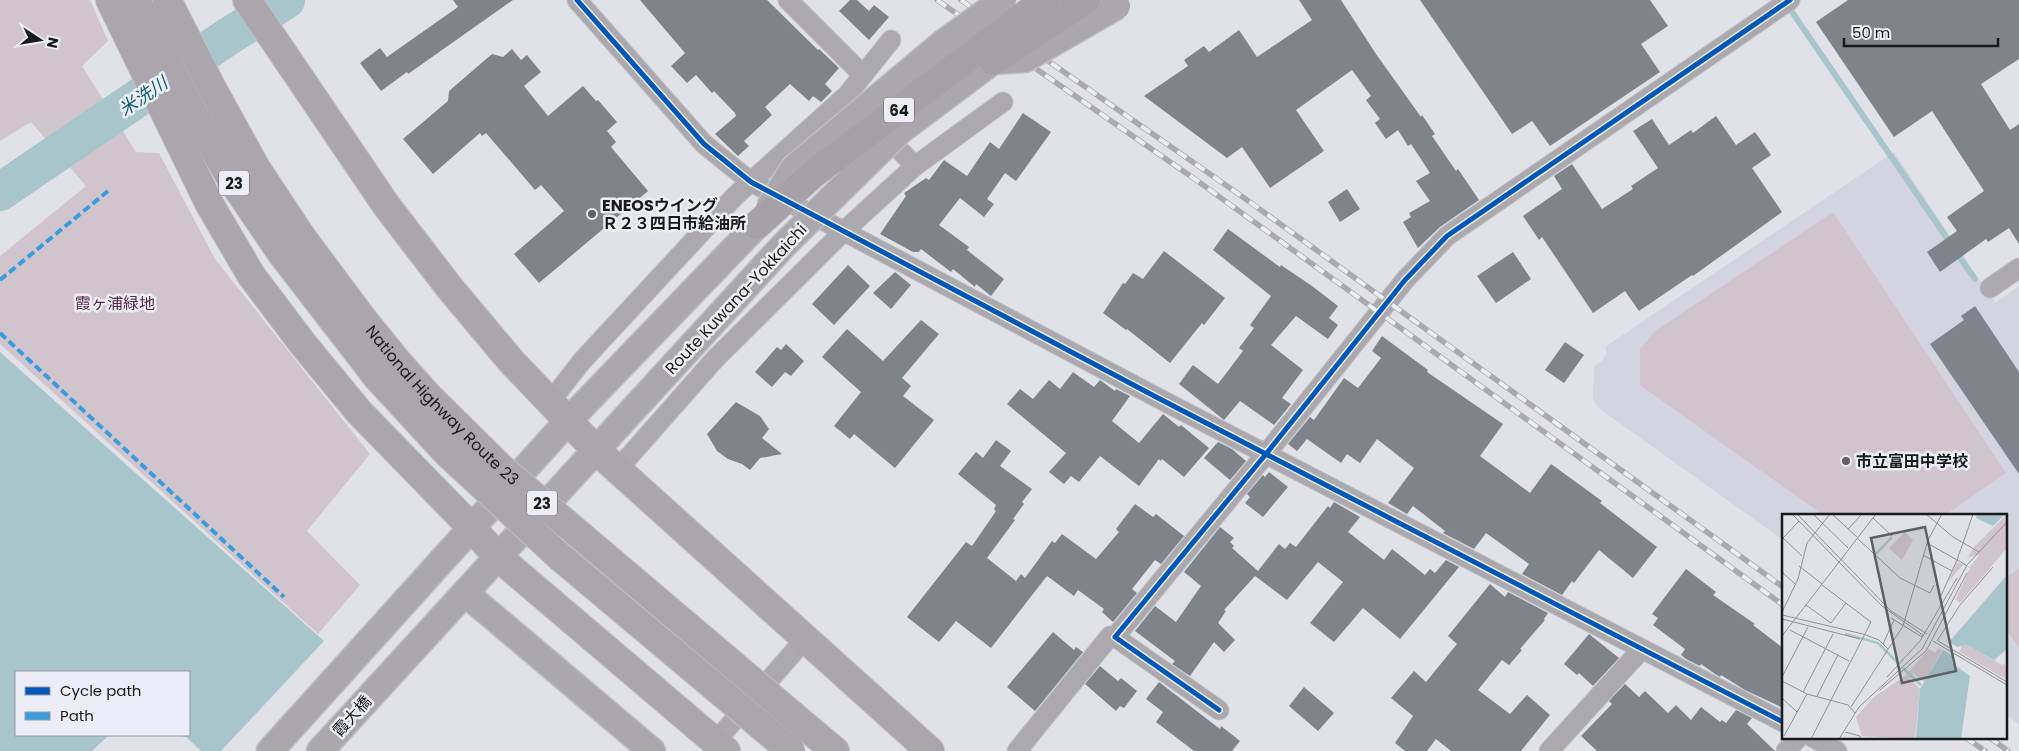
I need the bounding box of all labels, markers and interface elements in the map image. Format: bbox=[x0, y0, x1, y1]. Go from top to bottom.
north arrow bbox=[15, 15, 65, 65]
scale bar bbox=[1844, 15, 1998, 47]
text: 50 m bbox=[1852, 22, 1890, 43]
text: N bbox=[42, 35, 64, 50]
water label: 米洗川 bbox=[114, 69, 174, 121]
road number: 64 bbox=[884, 98, 914, 122]
road number: 23 bbox=[219, 170, 249, 196]
place label: ENEOSウイング Ｒ２３四日市給油所 bbox=[602, 194, 746, 235]
marker: ENEOSウイング Ｒ２３四日市給油所 bbox=[586, 208, 598, 220]
street label: Route Kuwana-Yokkaichi bbox=[660, 219, 812, 379]
park label: 霞ヶ浦緑地 bbox=[75, 292, 155, 315]
street label: National Highway Route 23 bbox=[361, 320, 524, 490]
place label: 市立富田中学校 bbox=[1856, 450, 1968, 473]
marker: 市立富田中学校 bbox=[1840, 455, 1852, 467]
road number: 23 bbox=[527, 490, 557, 516]
inset map bbox=[1782, 514, 2006, 738]
legend bbox=[15, 671, 190, 736]
text: Cycle path bbox=[60, 680, 141, 701]
street label: 霞大橋 bbox=[327, 690, 377, 742]
text: Path bbox=[60, 705, 94, 726]

